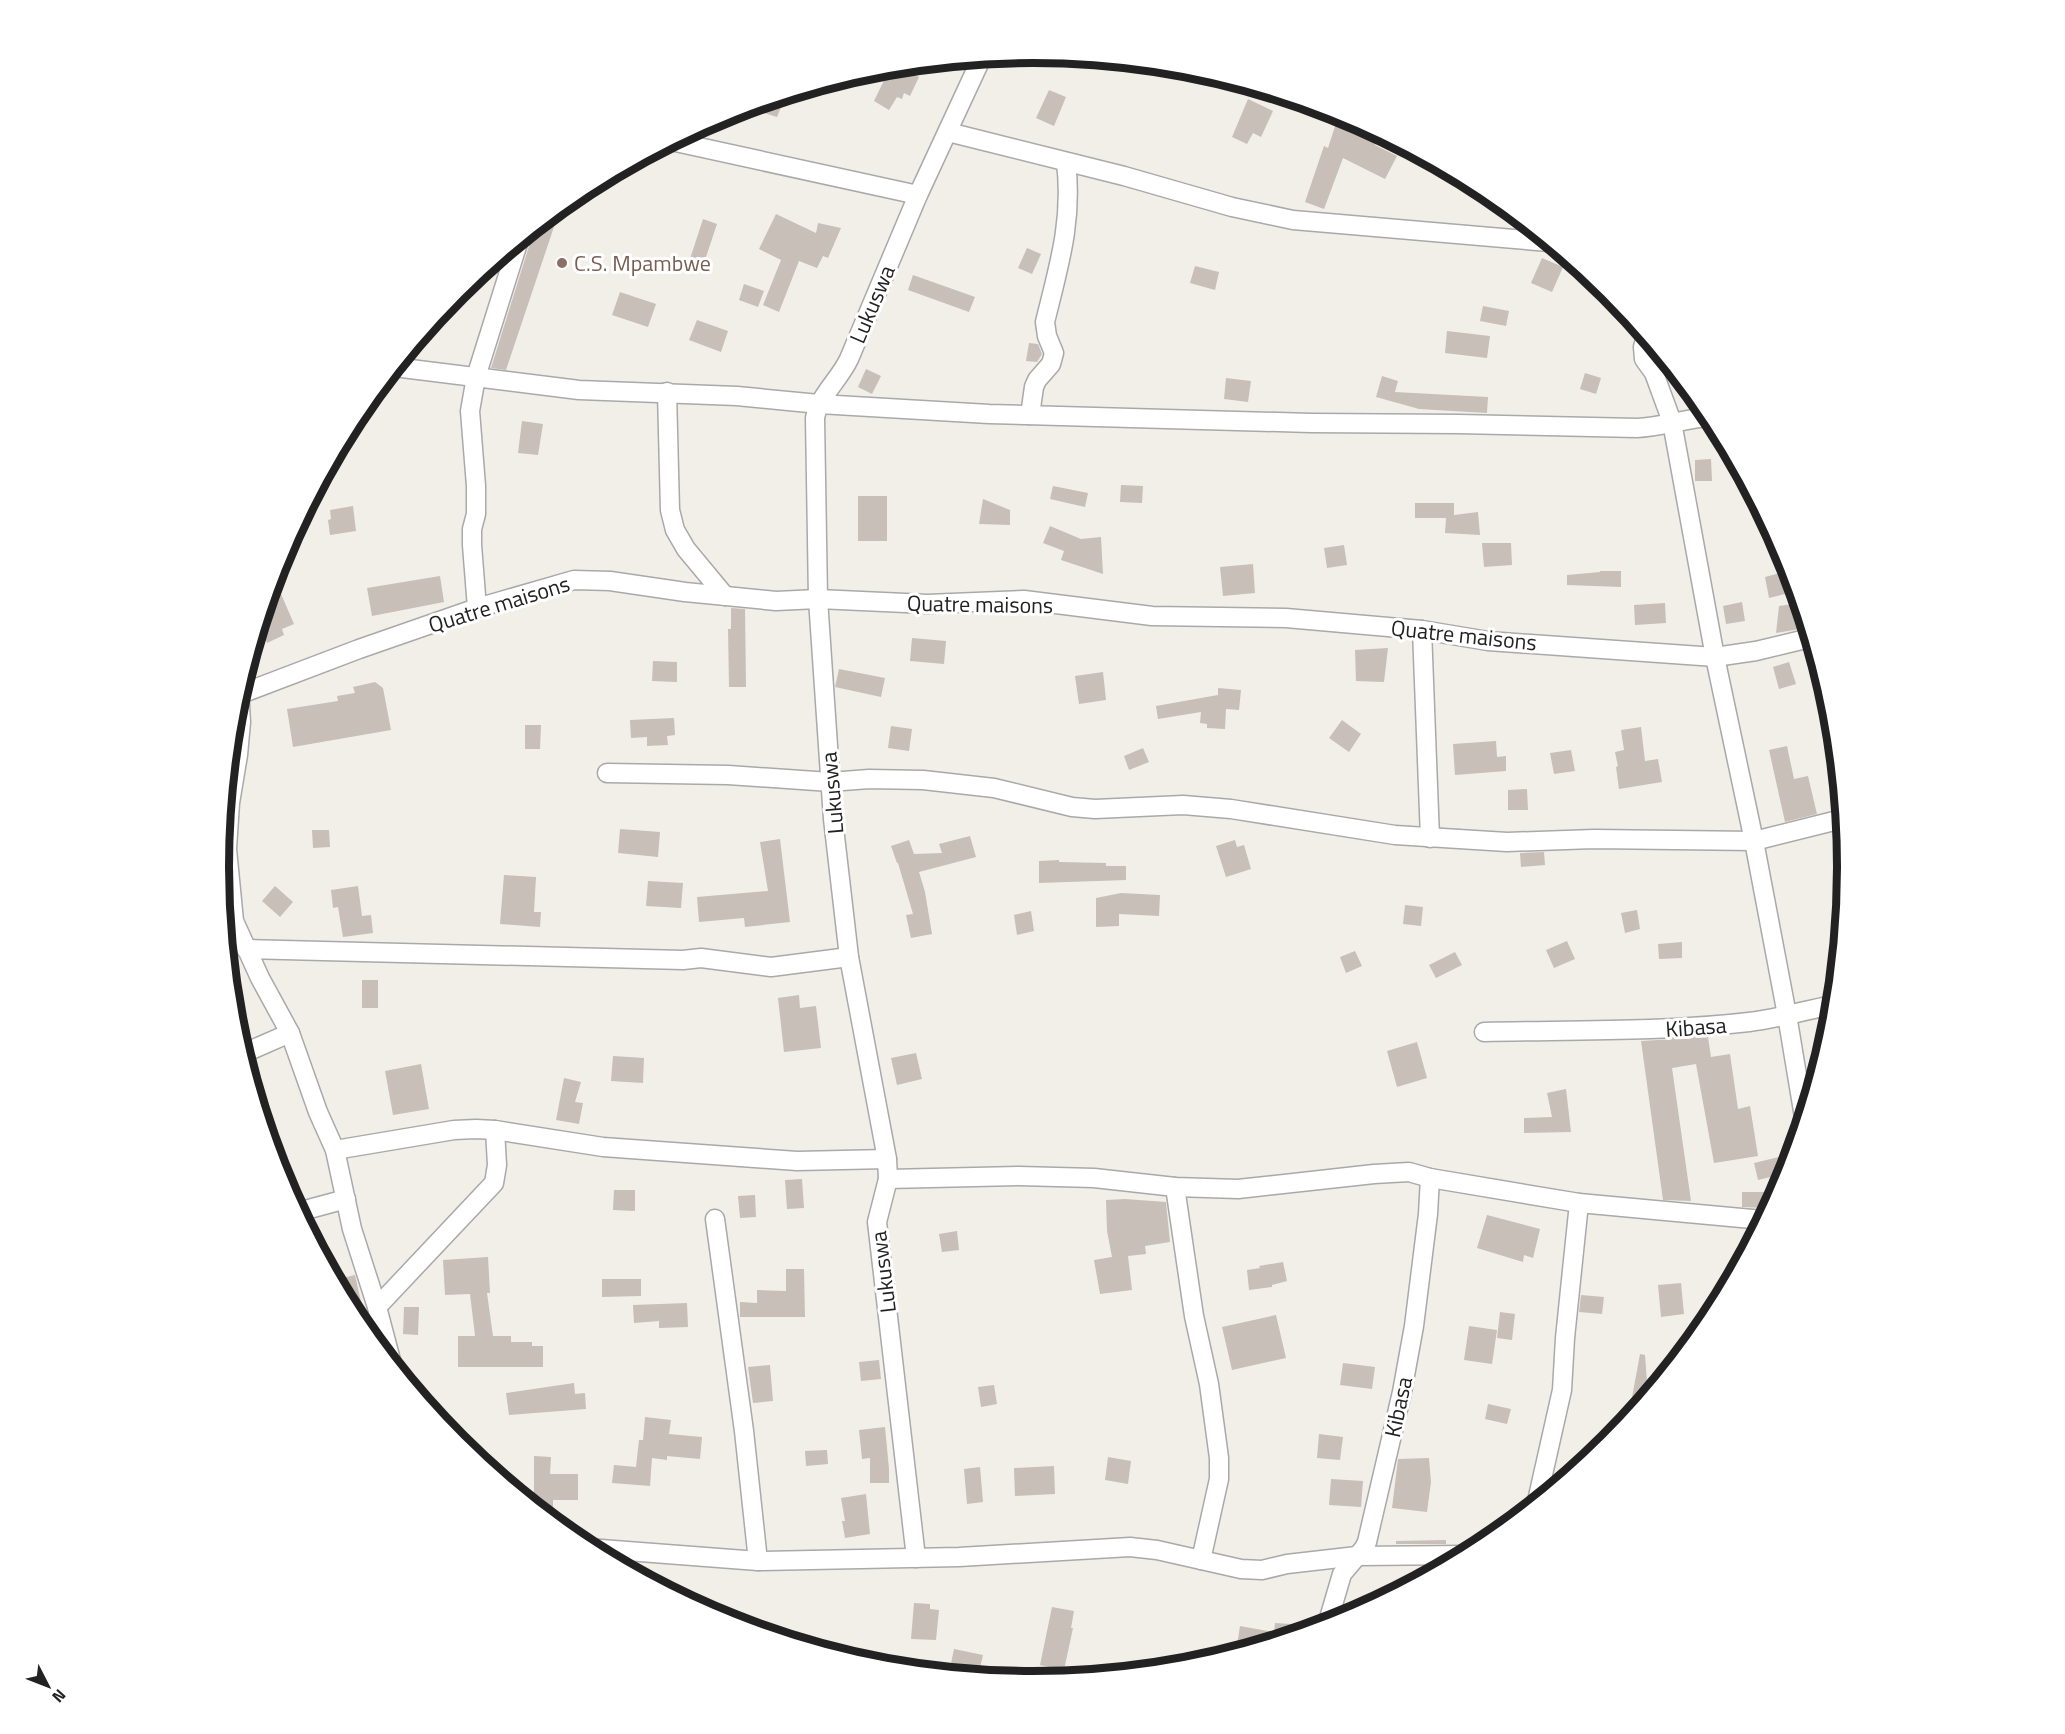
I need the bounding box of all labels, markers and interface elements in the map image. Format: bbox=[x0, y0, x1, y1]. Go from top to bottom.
place label: C.S. Mpambwe bbox=[574, 246, 711, 280]
marker: C.S. Mpambwe bbox=[555, 256, 569, 270]
street label: Lukuswa bbox=[840, 260, 904, 348]
street label: Quatre maisons bbox=[424, 566, 574, 642]
street label: Quatre maisons bbox=[907, 586, 1053, 622]
street label: Quatre maisons bbox=[1389, 610, 1539, 660]
street label: Lukuswa bbox=[811, 751, 853, 835]
street label: Kibasa bbox=[1664, 1008, 1728, 1046]
street label: Lukuswa bbox=[861, 1229, 905, 1315]
street label: Kibasa bbox=[1375, 1374, 1421, 1440]
north arrow bbox=[18, 1656, 78, 1716]
text: N bbox=[47, 1684, 72, 1708]

